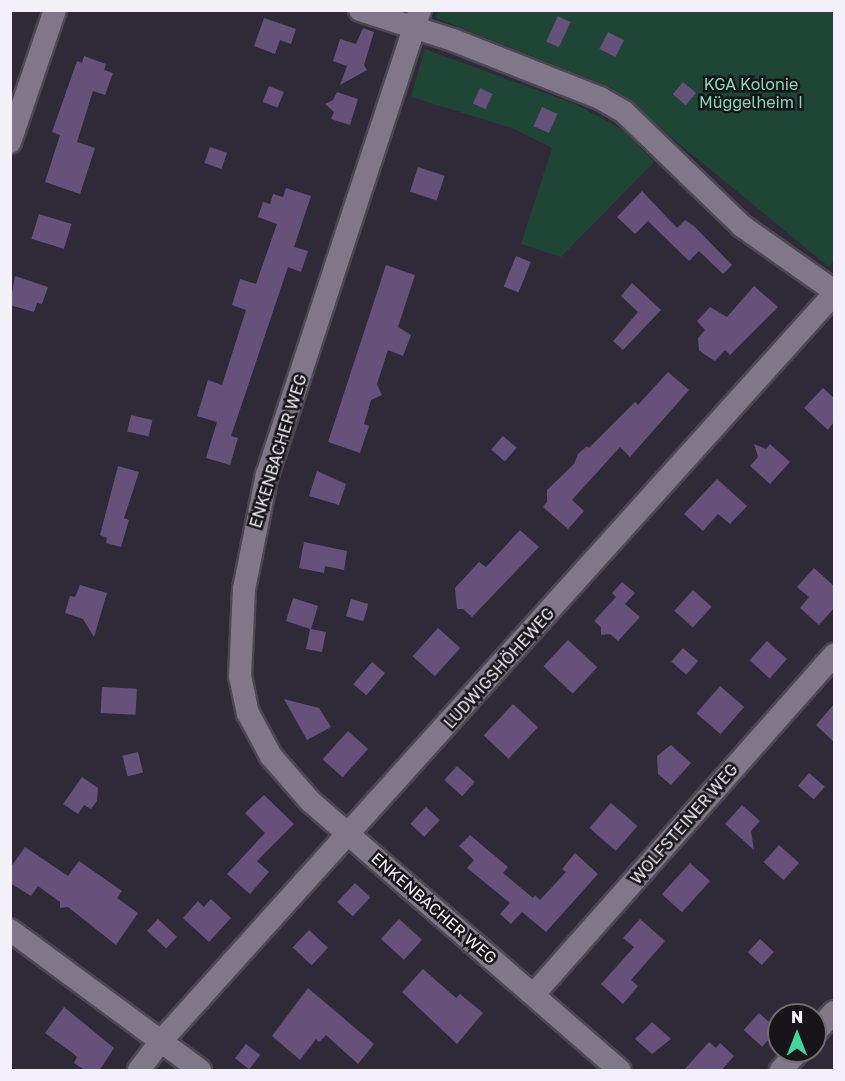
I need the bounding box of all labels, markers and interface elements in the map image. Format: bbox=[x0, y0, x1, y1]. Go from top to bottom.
park label: KGA Kolonie Müggelheim I bbox=[699, 74, 803, 112]
street label: ENKENBACHER WEG bbox=[245, 372, 311, 530]
street label: LUDWIGSHÖHEWEG bbox=[440, 604, 558, 732]
street label: WOLFSTEINER WEG bbox=[626, 760, 742, 888]
street label: ENKENBACHER WEG bbox=[367, 848, 501, 968]
north arrow bbox=[767, 1003, 827, 1063]
text: N bbox=[791, 1007, 803, 1027]

